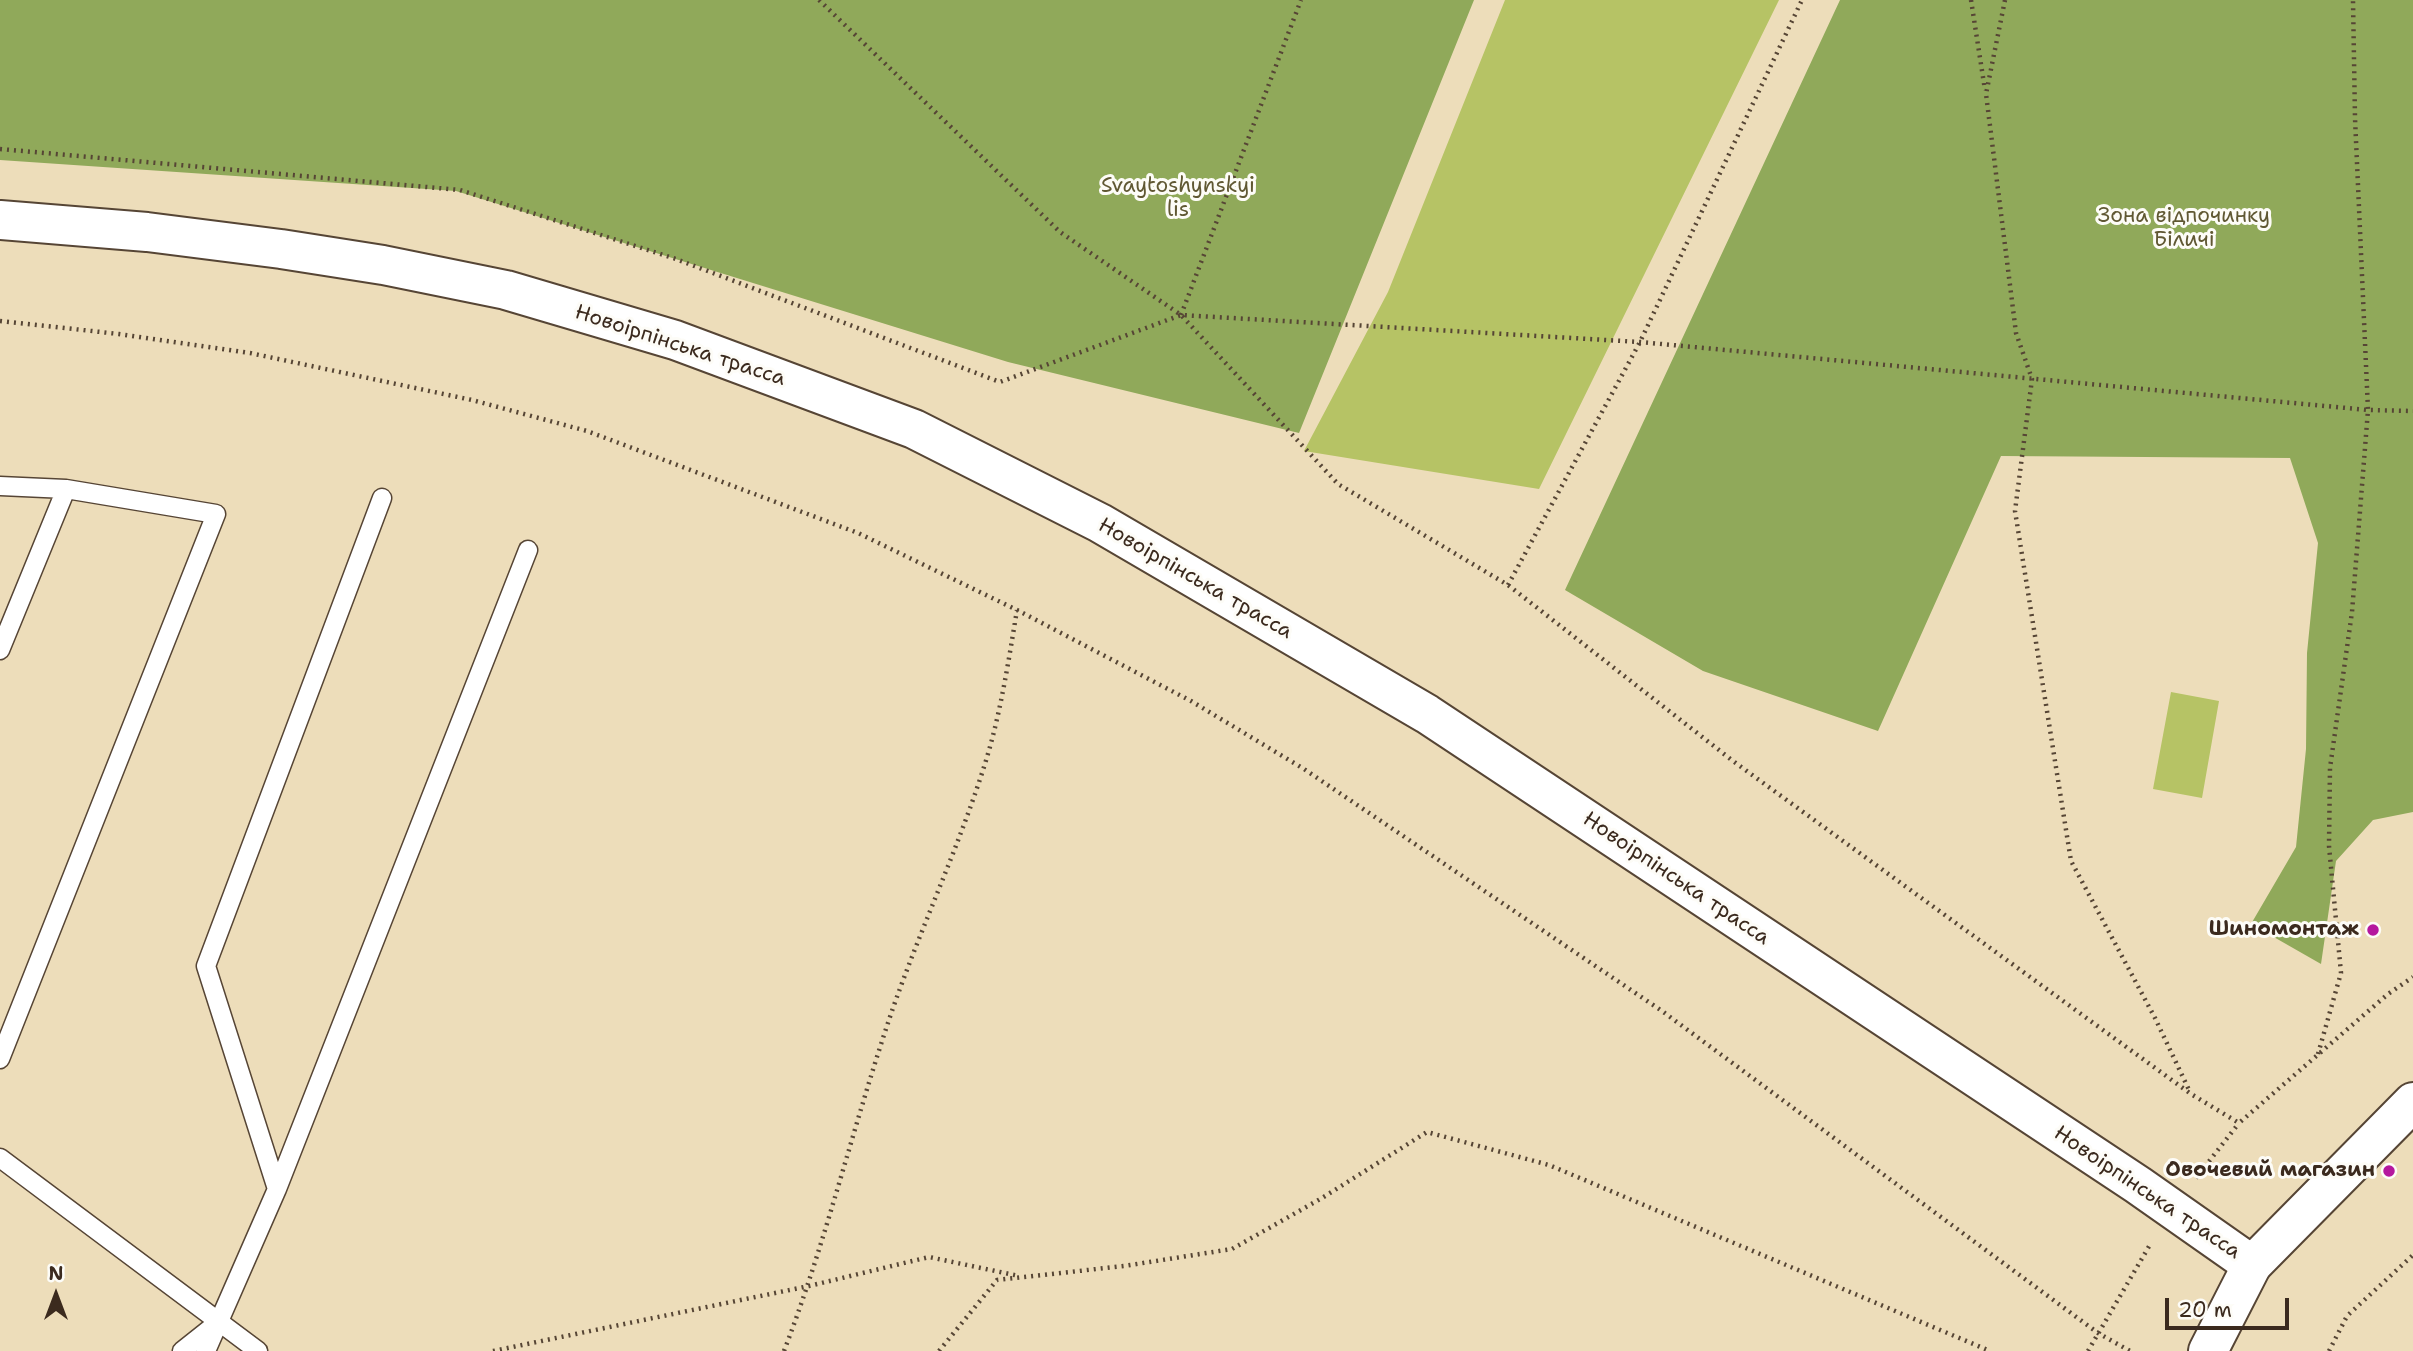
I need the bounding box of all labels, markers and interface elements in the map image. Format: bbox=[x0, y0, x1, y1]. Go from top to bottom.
park label: Svaytoshynskyi lis bbox=[1101, 174, 1255, 224]
park label: Зона відпочинку Біличі bbox=[2098, 204, 2270, 254]
street label: Новоірпінська трасса bbox=[571, 300, 789, 392]
street label: Новоірпінська трасса bbox=[1093, 513, 1297, 645]
street label: Новоірпінська трасса bbox=[1578, 807, 1774, 951]
place label: Шиномонтаж bbox=[2209, 917, 2359, 943]
marker: Шиномонтаж bbox=[2365, 922, 2381, 938]
street label: Новоірпінська трасса bbox=[2049, 1121, 2245, 1265]
place label: Овочевий магазин bbox=[2165, 1158, 2375, 1184]
marker: Овочевий магазин bbox=[2381, 1163, 2397, 1179]
north arrow bbox=[21, 1260, 91, 1330]
text: N bbox=[48, 1261, 64, 1286]
scale bar bbox=[2168, 1284, 2292, 1328]
text: 20 m bbox=[2178, 1296, 2232, 1324]

